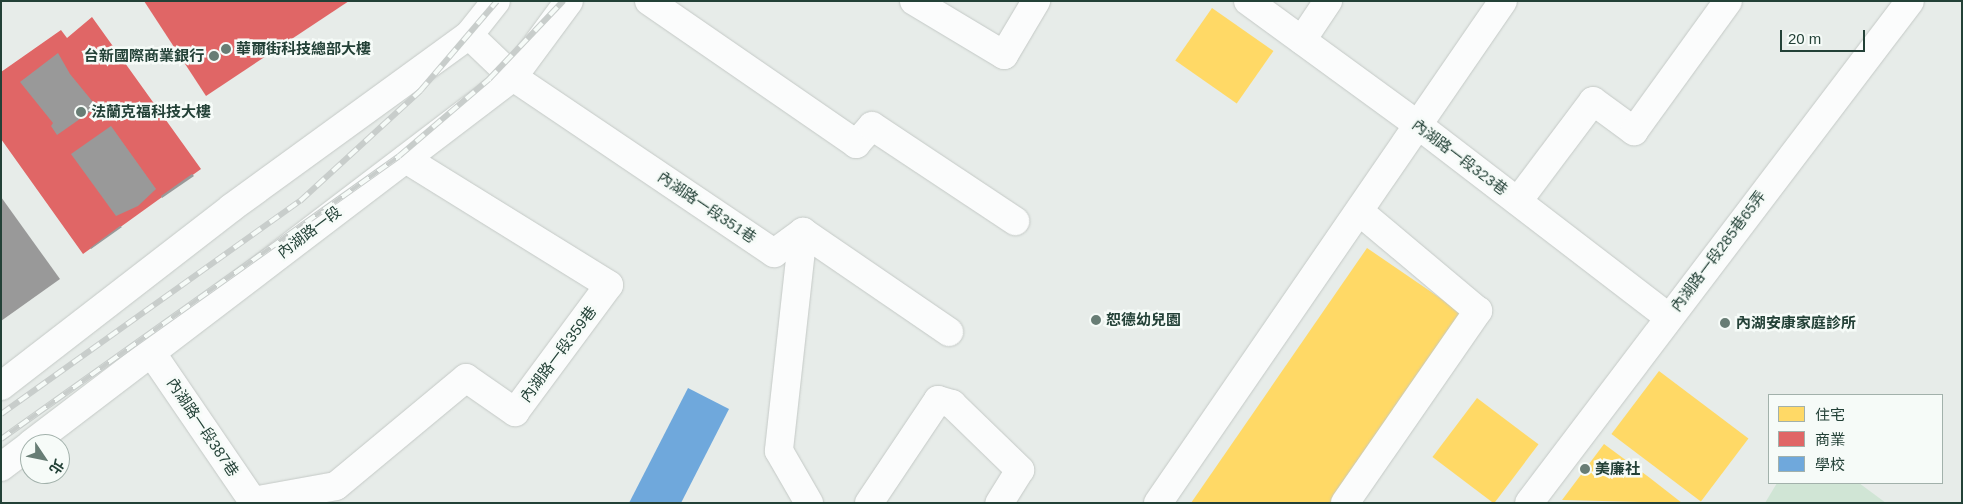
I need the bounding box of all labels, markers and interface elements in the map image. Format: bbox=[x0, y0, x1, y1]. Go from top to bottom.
scale bar bbox=[1783, 20, 1868, 52]
text: 20 m bbox=[1788, 30, 1821, 47]
place label: 華爾街科技總部大樓 bbox=[236, 40, 371, 58]
marker: 華爾街科技總部大樓 bbox=[220, 43, 232, 55]
place label: 台新國際商業銀行 bbox=[84, 47, 204, 65]
marker: 台新國際商業銀行 bbox=[208, 50, 220, 62]
place label: 法蘭克福科技大樓 bbox=[91, 103, 211, 121]
marker: 法蘭克福科技大樓 bbox=[75, 106, 87, 118]
street label: 內湖路一段323巷 bbox=[1409, 115, 1511, 199]
street label: 內湖路一段351巷 bbox=[654, 167, 760, 247]
street label: 內湖路一段285巷65弄 bbox=[1667, 187, 1769, 315]
street label: 內湖路一段 bbox=[274, 202, 344, 262]
street label: 內湖路一段359巷 bbox=[516, 303, 600, 405]
place label: 恕德幼兒園 bbox=[1106, 311, 1181, 329]
marker: 恕德幼兒園 bbox=[1090, 314, 1102, 326]
place label: 內湖安康家庭診所 bbox=[1736, 314, 1856, 332]
marker: 內湖安康家庭診所 bbox=[1718, 316, 1732, 330]
street label: 內湖路一段387巷 bbox=[163, 374, 243, 480]
legend bbox=[1768, 394, 1943, 484]
text: 住宅 bbox=[1815, 406, 1845, 423]
text: 商業 bbox=[1815, 431, 1845, 448]
north arrow bbox=[20, 434, 70, 484]
text: 學校 bbox=[1815, 456, 1845, 473]
text: 北 bbox=[46, 457, 67, 477]
place label: 美廉社 bbox=[1595, 460, 1640, 478]
marker: 美廉社 bbox=[1579, 463, 1591, 475]

